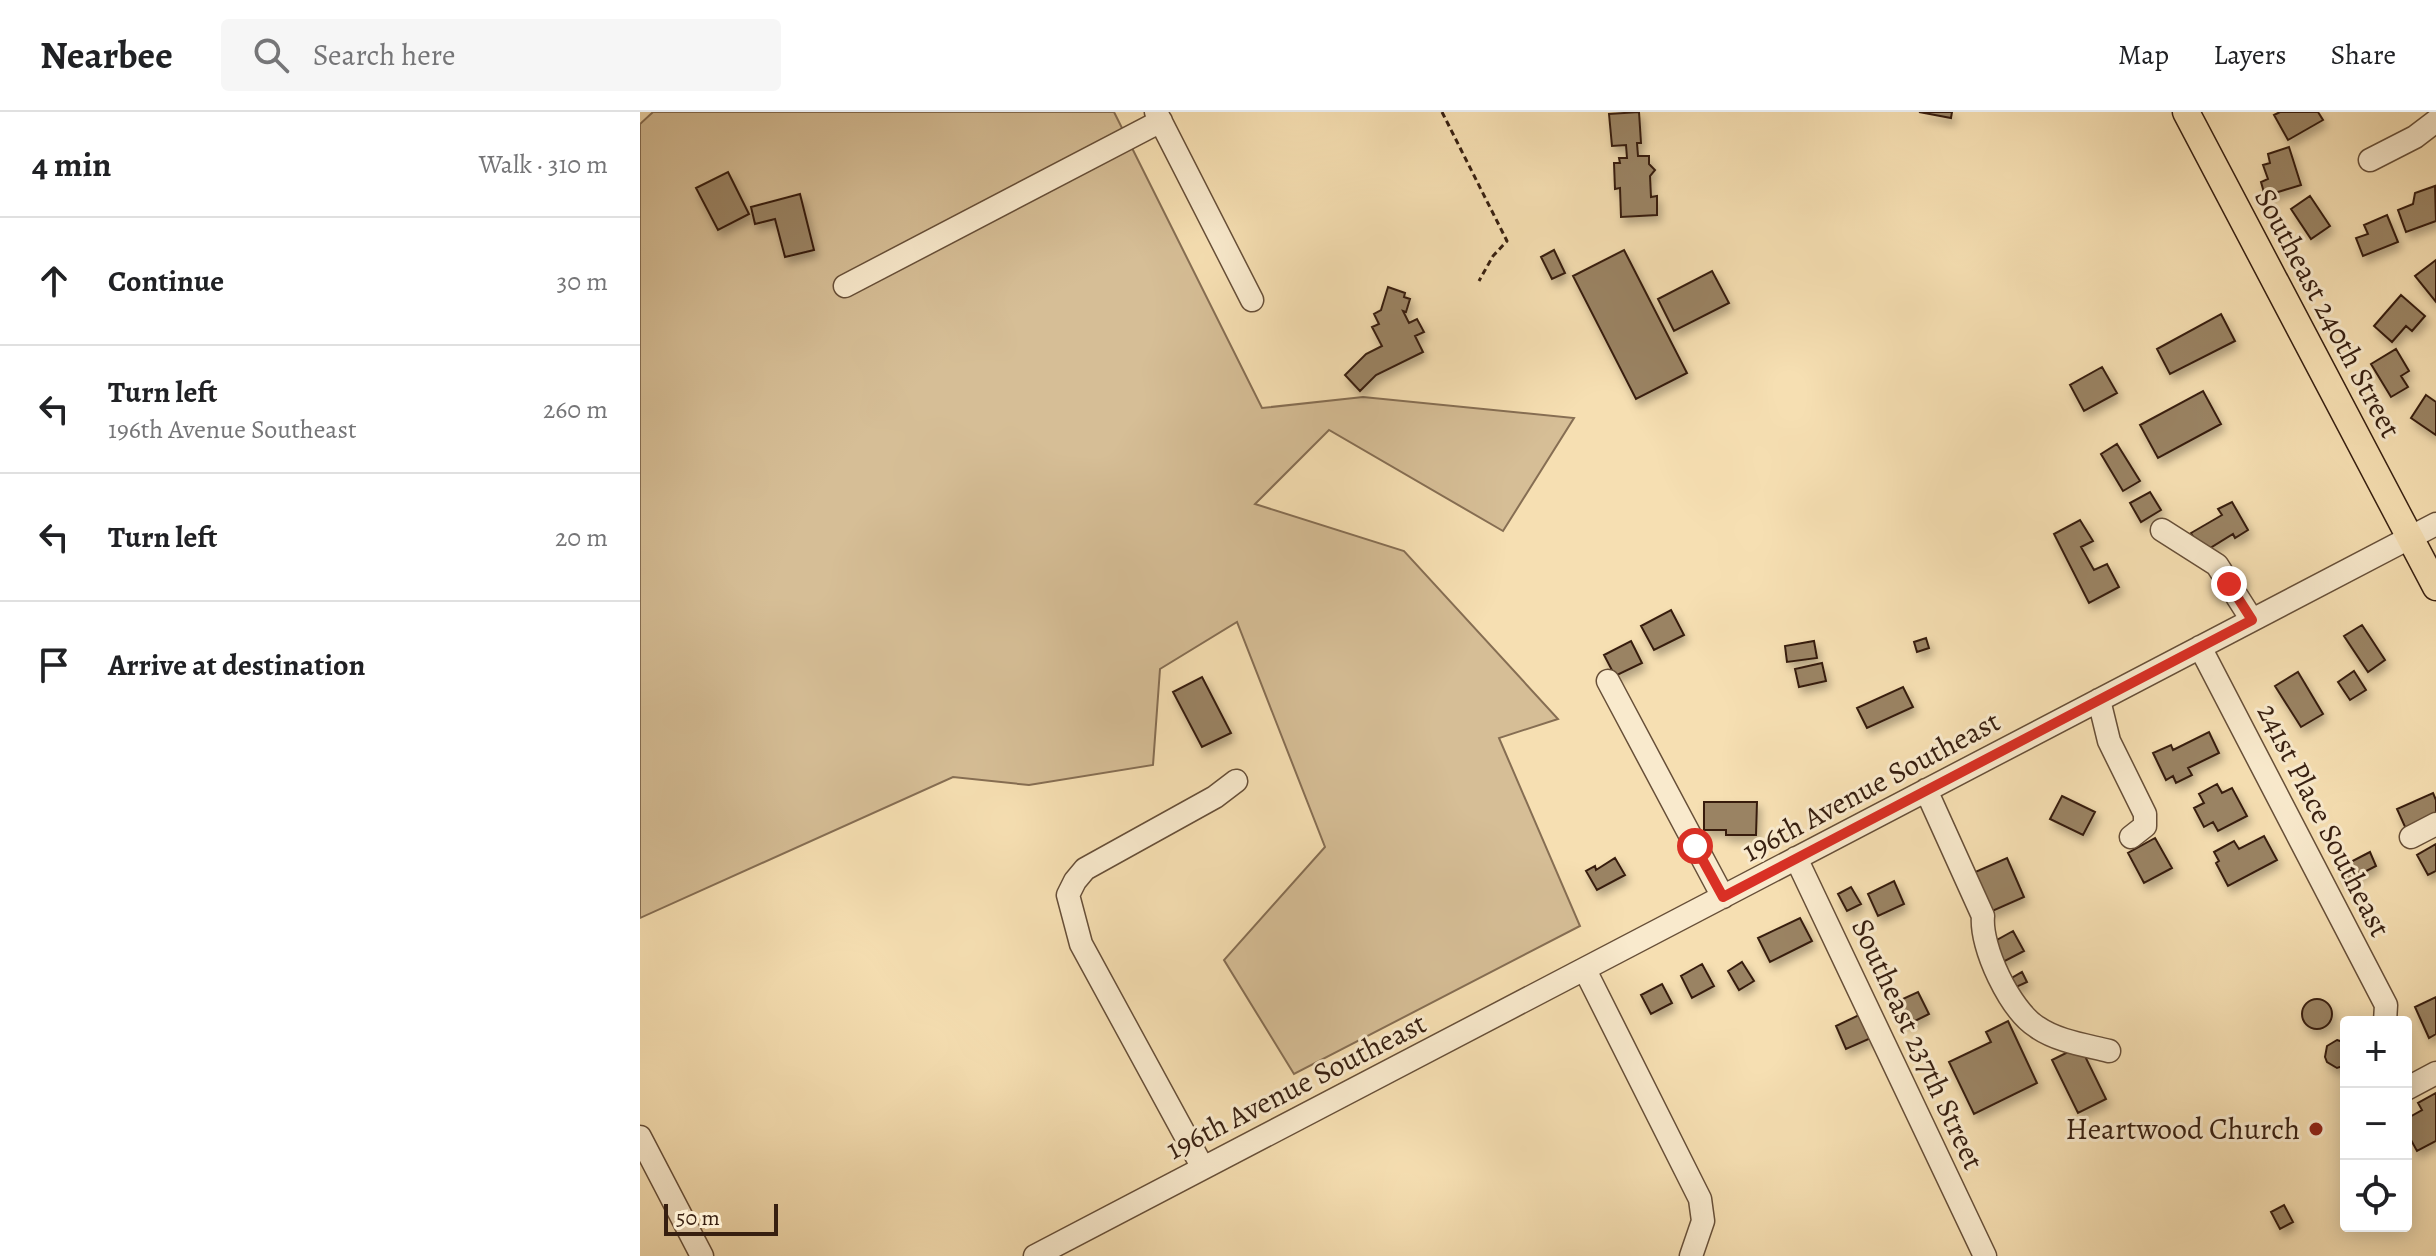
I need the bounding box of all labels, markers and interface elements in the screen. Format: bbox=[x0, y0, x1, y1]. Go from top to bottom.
search box bbox=[221, 19, 781, 91]
text: Nearbee bbox=[40, 29, 173, 81]
icon: search bbox=[249, 33, 293, 77]
text: Search here bbox=[313, 35, 455, 75]
text: Map bbox=[2118, 36, 2169, 74]
text: Layers bbox=[2213, 36, 2286, 74]
text: Share bbox=[2330, 36, 2396, 74]
text: 4 min bbox=[32, 141, 111, 188]
text: Walk · 310 m bbox=[479, 147, 608, 182]
street label: Southeast 240th Street bbox=[2245, 181, 2411, 445]
icon: ahead bbox=[32, 259, 76, 303]
text: Continue bbox=[108, 261, 224, 301]
text: 30 m bbox=[557, 264, 608, 299]
text: Turn left bbox=[108, 372, 217, 412]
icon: left bbox=[32, 387, 76, 431]
text: 260 m bbox=[543, 392, 608, 427]
text: 196th Avenue Southeast bbox=[108, 412, 356, 447]
icon: left bbox=[32, 515, 76, 559]
text: Turn left bbox=[108, 517, 217, 557]
text: 20 m bbox=[555, 520, 608, 555]
route end bbox=[2211, 566, 2247, 602]
icon: arrive bbox=[32, 643, 76, 687]
text: Arrive at destination bbox=[108, 645, 365, 685]
street label: 241st Place Southeast bbox=[2248, 696, 2400, 944]
street label: 196th Avenue Southeast bbox=[1735, 701, 2007, 871]
route start bbox=[1677, 828, 1713, 864]
street label: Southeast 237th Street bbox=[1842, 912, 1994, 1176]
street label: 196th Avenue Southeast bbox=[1159, 1003, 1433, 1169]
map controls bbox=[2340, 1016, 2412, 1232]
button: + bbox=[2340, 1016, 2412, 1088]
button: − bbox=[2340, 1088, 2412, 1160]
place label: Heartwood Church bbox=[2066, 1109, 2300, 1149]
marker: Heartwood Church bbox=[2307, 1120, 2325, 1138]
button: locate bbox=[2340, 1160, 2412, 1232]
scale bar bbox=[664, 1200, 778, 1236]
text: 50 m bbox=[676, 1203, 720, 1233]

